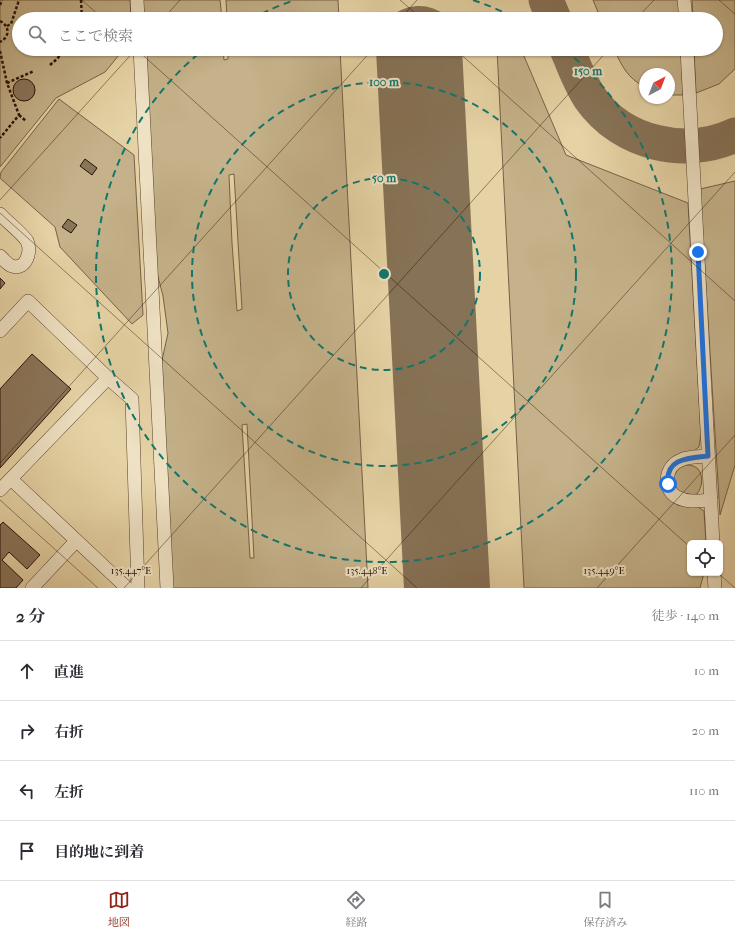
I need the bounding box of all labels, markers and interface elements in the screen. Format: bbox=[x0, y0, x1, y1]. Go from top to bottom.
search box bbox=[12, 12, 723, 56]
icon: search bbox=[26, 23, 48, 45]
text: ここで検索 bbox=[58, 27, 133, 45]
text: 150 m bbox=[574, 64, 603, 78]
north arrow bbox=[639, 68, 675, 104]
text: 100 m bbox=[369, 75, 400, 89]
text: 50 m bbox=[372, 171, 397, 185]
route end bbox=[689, 243, 707, 261]
centre of rings bbox=[377, 267, 391, 281]
route start bbox=[659, 475, 677, 493]
map controls bbox=[687, 540, 723, 576]
button: locate bbox=[687, 540, 723, 576]
text: 135.447°E bbox=[111, 565, 151, 577]
text: 135.448°E bbox=[347, 565, 387, 577]
text: 135.449°E bbox=[583, 565, 625, 577]
text: 2 分 bbox=[16, 606, 45, 626]
text: 徒歩 · 140 m bbox=[652, 608, 719, 623]
icon: ahead bbox=[16, 660, 38, 682]
text: 直進 bbox=[54, 663, 84, 681]
text: 10 m bbox=[694, 663, 719, 678]
icon: right bbox=[16, 720, 38, 742]
text: 右折 bbox=[54, 723, 84, 741]
text: 20 m bbox=[692, 723, 719, 738]
icon: left bbox=[16, 780, 38, 802]
text: 左折 bbox=[54, 783, 84, 801]
text: 110 m bbox=[689, 783, 719, 798]
icon: arrive bbox=[16, 840, 38, 862]
text: 目的地に到着 bbox=[54, 843, 144, 861]
tab: 地図 bbox=[108, 889, 130, 929]
tab: 経路 bbox=[345, 889, 367, 929]
tab: 保存済み bbox=[583, 889, 627, 929]

